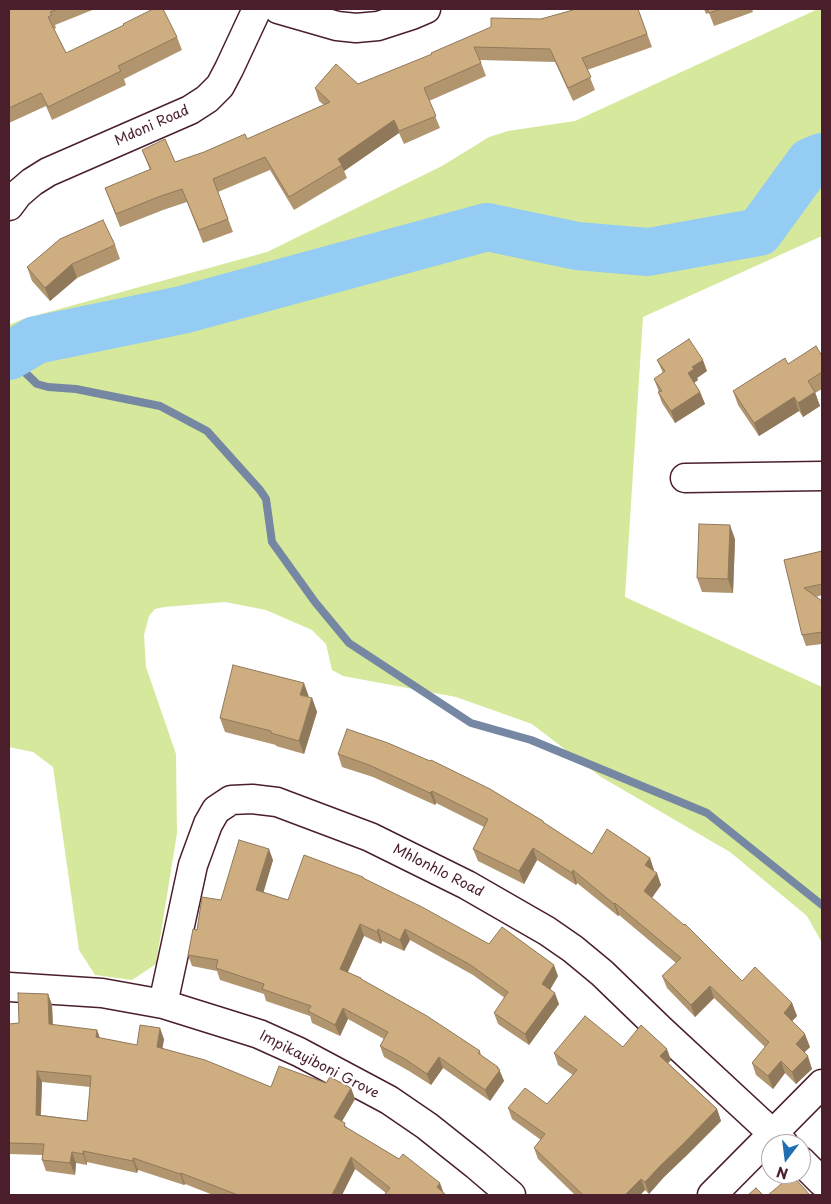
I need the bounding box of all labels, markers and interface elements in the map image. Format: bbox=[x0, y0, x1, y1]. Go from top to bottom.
street label: Mdoni Road bbox=[112, 102, 192, 150]
street label: Mhlonhlo Road bbox=[390, 841, 486, 901]
street label: Impikayiboni Grove bbox=[256, 1028, 382, 1102]
north arrow bbox=[761, 1134, 811, 1184]
text: N bbox=[774, 1161, 790, 1185]

